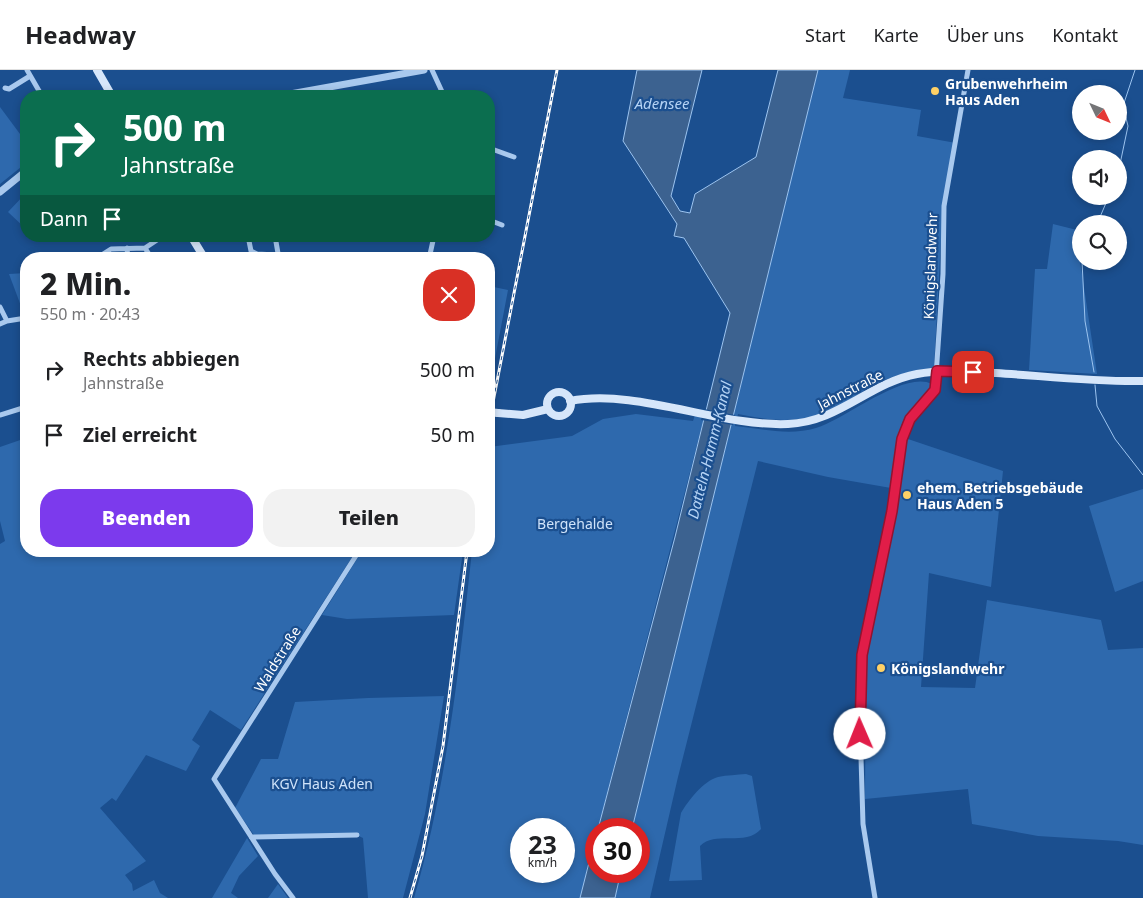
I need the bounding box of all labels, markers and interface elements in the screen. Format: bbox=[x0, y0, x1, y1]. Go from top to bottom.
text: Headway bbox=[25, 18, 136, 51]
text: Start bbox=[805, 23, 845, 47]
text: Karte bbox=[873, 23, 919, 47]
text: Über uns bbox=[947, 23, 1024, 47]
text: Kontakt bbox=[1052, 23, 1118, 47]
place label: Grubenwehrheim Haus Aden bbox=[945, 74, 1068, 109]
marker: Grubenwehrheim Haus Aden bbox=[929, 85, 941, 97]
north arrow bbox=[1072, 85, 1128, 140]
map controls bbox=[1072, 85, 1127, 270]
water label: Adensee bbox=[634, 93, 690, 113]
text: 500 m bbox=[123, 104, 226, 151]
icon: right bbox=[40, 110, 105, 175]
text: Jahnstraße bbox=[123, 149, 234, 179]
button: sound bbox=[1072, 150, 1127, 205]
icon: arrive bbox=[98, 205, 126, 233]
text: Dann bbox=[40, 206, 88, 232]
street label: Königslandwehr bbox=[919, 212, 941, 320]
button: search bbox=[1072, 215, 1127, 270]
text: 2 Min. bbox=[40, 263, 131, 304]
button: close bbox=[423, 269, 475, 321]
text: 550 m · 20:43 bbox=[40, 303, 140, 325]
text: Rechts abbiegen bbox=[83, 346, 240, 372]
pin bbox=[952, 351, 994, 393]
icon: right bbox=[40, 356, 68, 384]
text: 500 m bbox=[420, 357, 475, 383]
icon: arrive bbox=[959, 358, 987, 386]
street label: Jahnstraße bbox=[812, 364, 886, 414]
text: Jahnstraße bbox=[83, 372, 164, 394]
water label: Datteln-Hamm-Kanal bbox=[682, 378, 736, 521]
icon: arrive bbox=[40, 421, 68, 449]
text: Ziel erreicht bbox=[83, 422, 197, 448]
text: 50 m bbox=[431, 422, 475, 448]
place label: ehem. Betriebsgebäude Haus Aden 5 bbox=[917, 478, 1083, 513]
button: Beenden bbox=[40, 489, 253, 547]
button: Teilen bbox=[263, 489, 475, 547]
marker: ehem. Betriebsgebäude Haus Aden 5 bbox=[901, 489, 913, 501]
park label: Bergehalde bbox=[537, 514, 613, 533]
street label: Waldstraße bbox=[249, 622, 305, 696]
place label: Königslandwehr bbox=[891, 659, 1005, 678]
marker: Königslandwehr bbox=[875, 662, 887, 674]
position arrow bbox=[833, 707, 885, 759]
park label: KGV Haus Aden bbox=[271, 774, 373, 793]
speed limit sign: 30 bbox=[585, 818, 650, 883]
text: 23 bbox=[528, 827, 557, 861]
text: km/h bbox=[528, 854, 557, 871]

